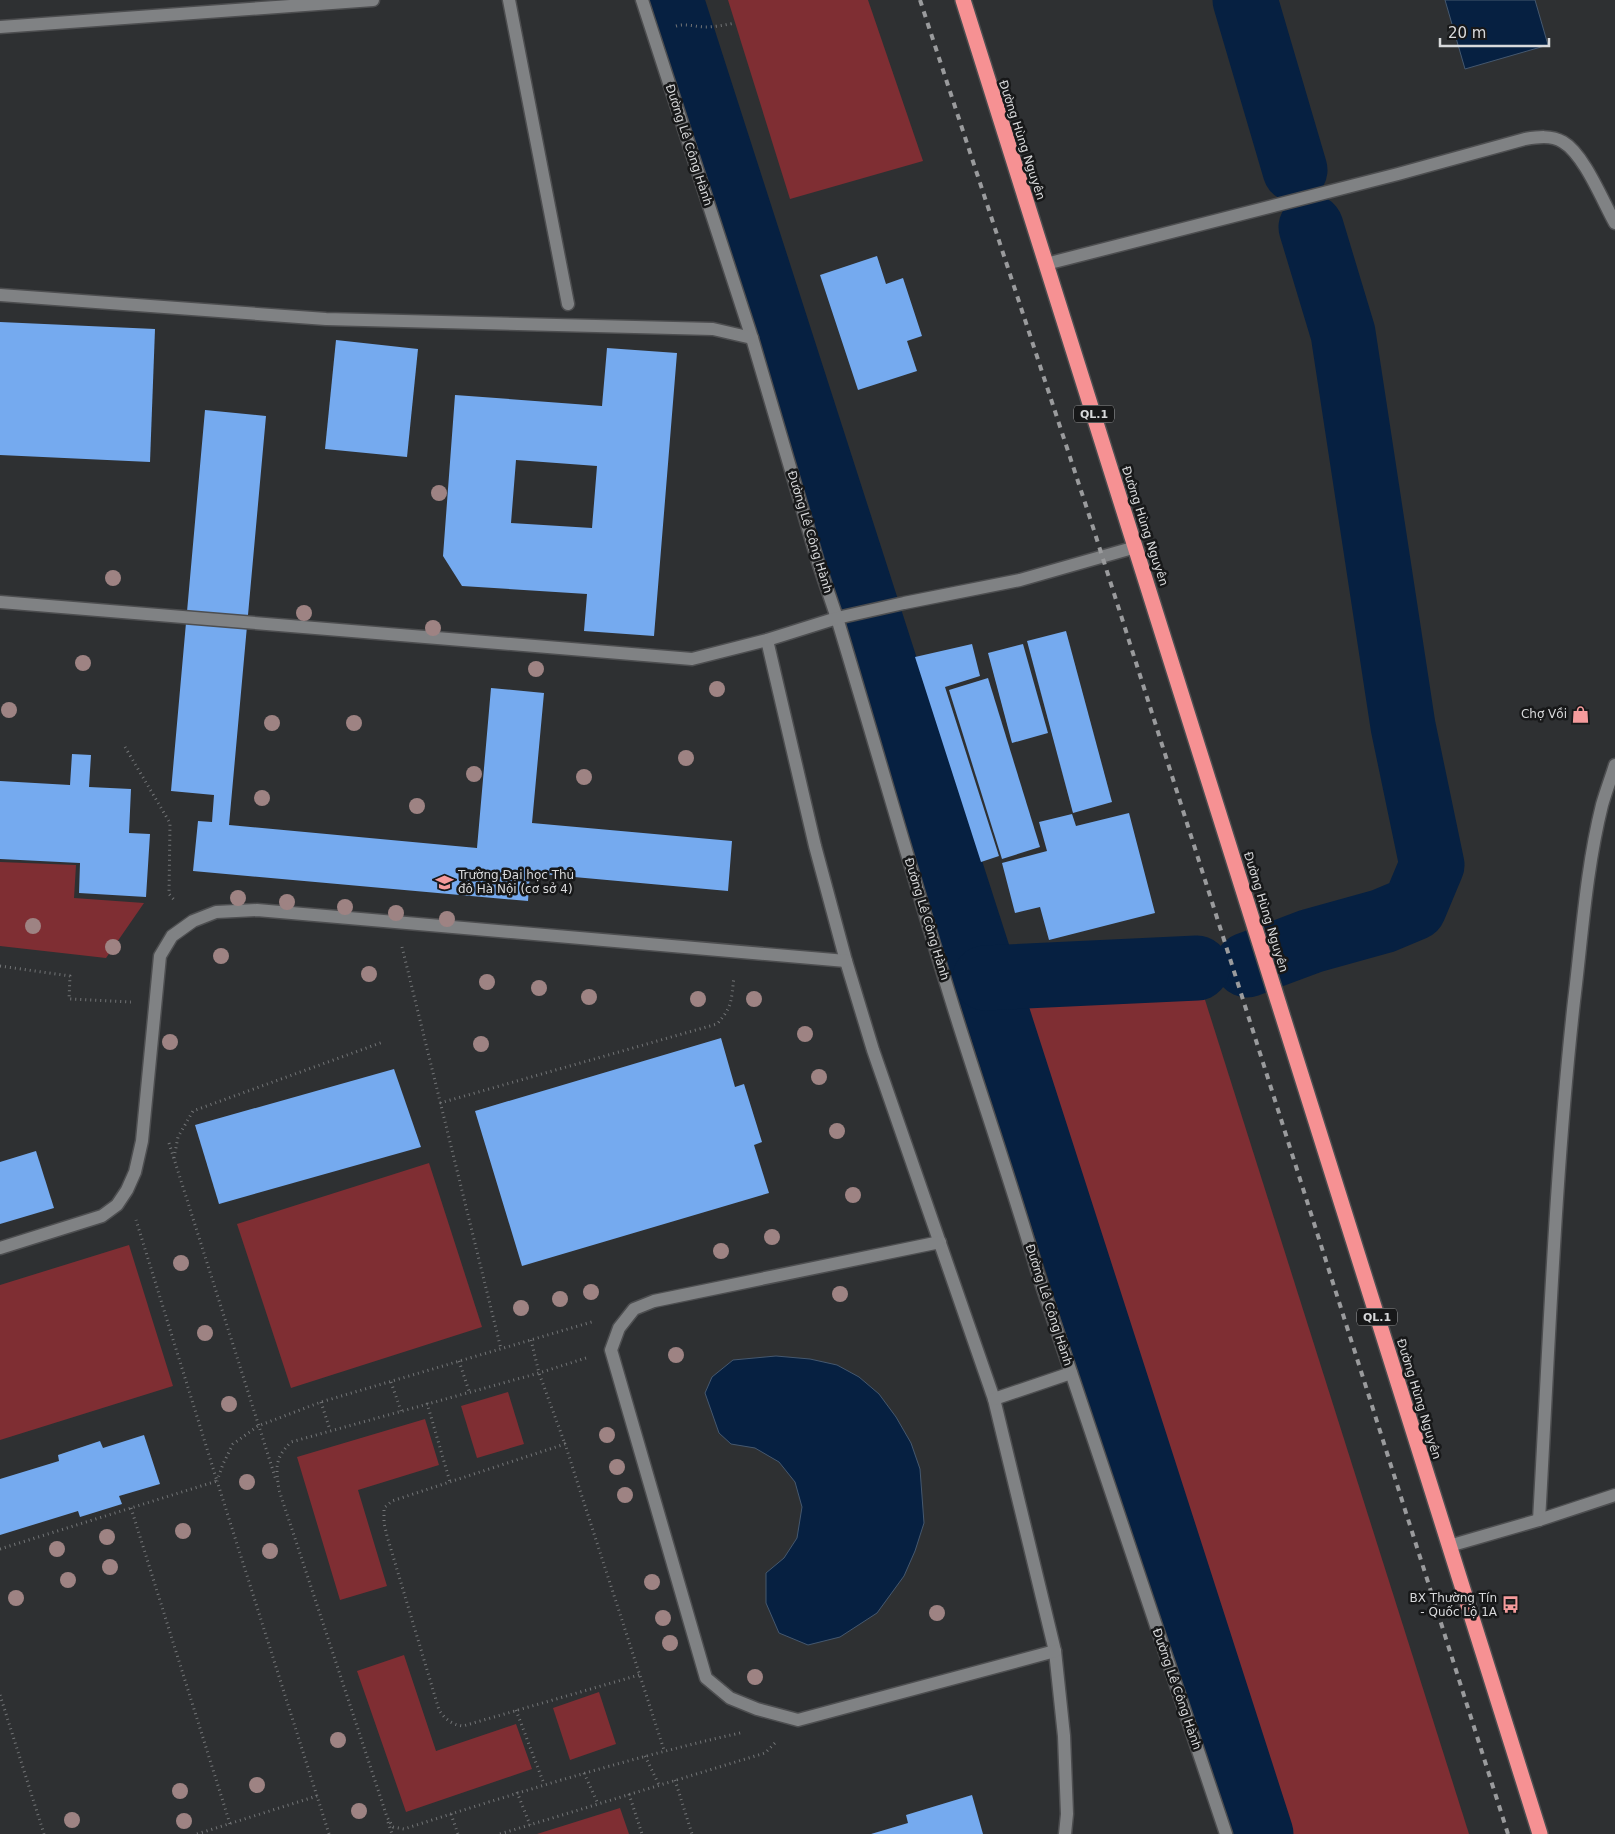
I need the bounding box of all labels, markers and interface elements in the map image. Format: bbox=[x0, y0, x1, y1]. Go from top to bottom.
scale bar bbox=[1440, 15, 1549, 47]
text: 20 m bbox=[1448, 24, 1486, 42]
street label: Đường Hùng Nguyên bbox=[996, 78, 1048, 202]
street label: Đường Lê Công Hành bbox=[663, 82, 715, 208]
road number: QL.1 bbox=[1074, 406, 1114, 422]
street label: Đường Hùng Nguyên bbox=[1119, 464, 1171, 588]
street label: Đường Lê Công Hành bbox=[785, 469, 835, 595]
shop icon: Chợ Vồi bbox=[1571, 704, 1591, 724]
place label: Chợ Vồi bbox=[1521, 707, 1567, 721]
street label: Đường Hùng Nguyên bbox=[1241, 850, 1291, 974]
street label: Đường Lê Công Hành bbox=[902, 856, 952, 982]
place label: Trường Đại học Thủ đô Hà Nội (cơ sở 4) bbox=[457, 868, 574, 896]
school or university icon: Trường Đại học Thủ đô Hà Nội (cơ sở 4) bbox=[434, 872, 454, 892]
street label: Đường Lê Công Hành bbox=[1023, 1242, 1075, 1368]
road number: QL.1 bbox=[1357, 1308, 1397, 1325]
street label: Đường Hùng Nguyên bbox=[1394, 1337, 1444, 1461]
place label: BX Thường Tín - Quốc Lộ 1A bbox=[1410, 1591, 1498, 1619]
bus stop icon: BX Thường Tín - Quốc Lộ 1A bbox=[1501, 1595, 1521, 1615]
street label: Đường Lê Công Hành bbox=[1150, 1627, 1204, 1751]

